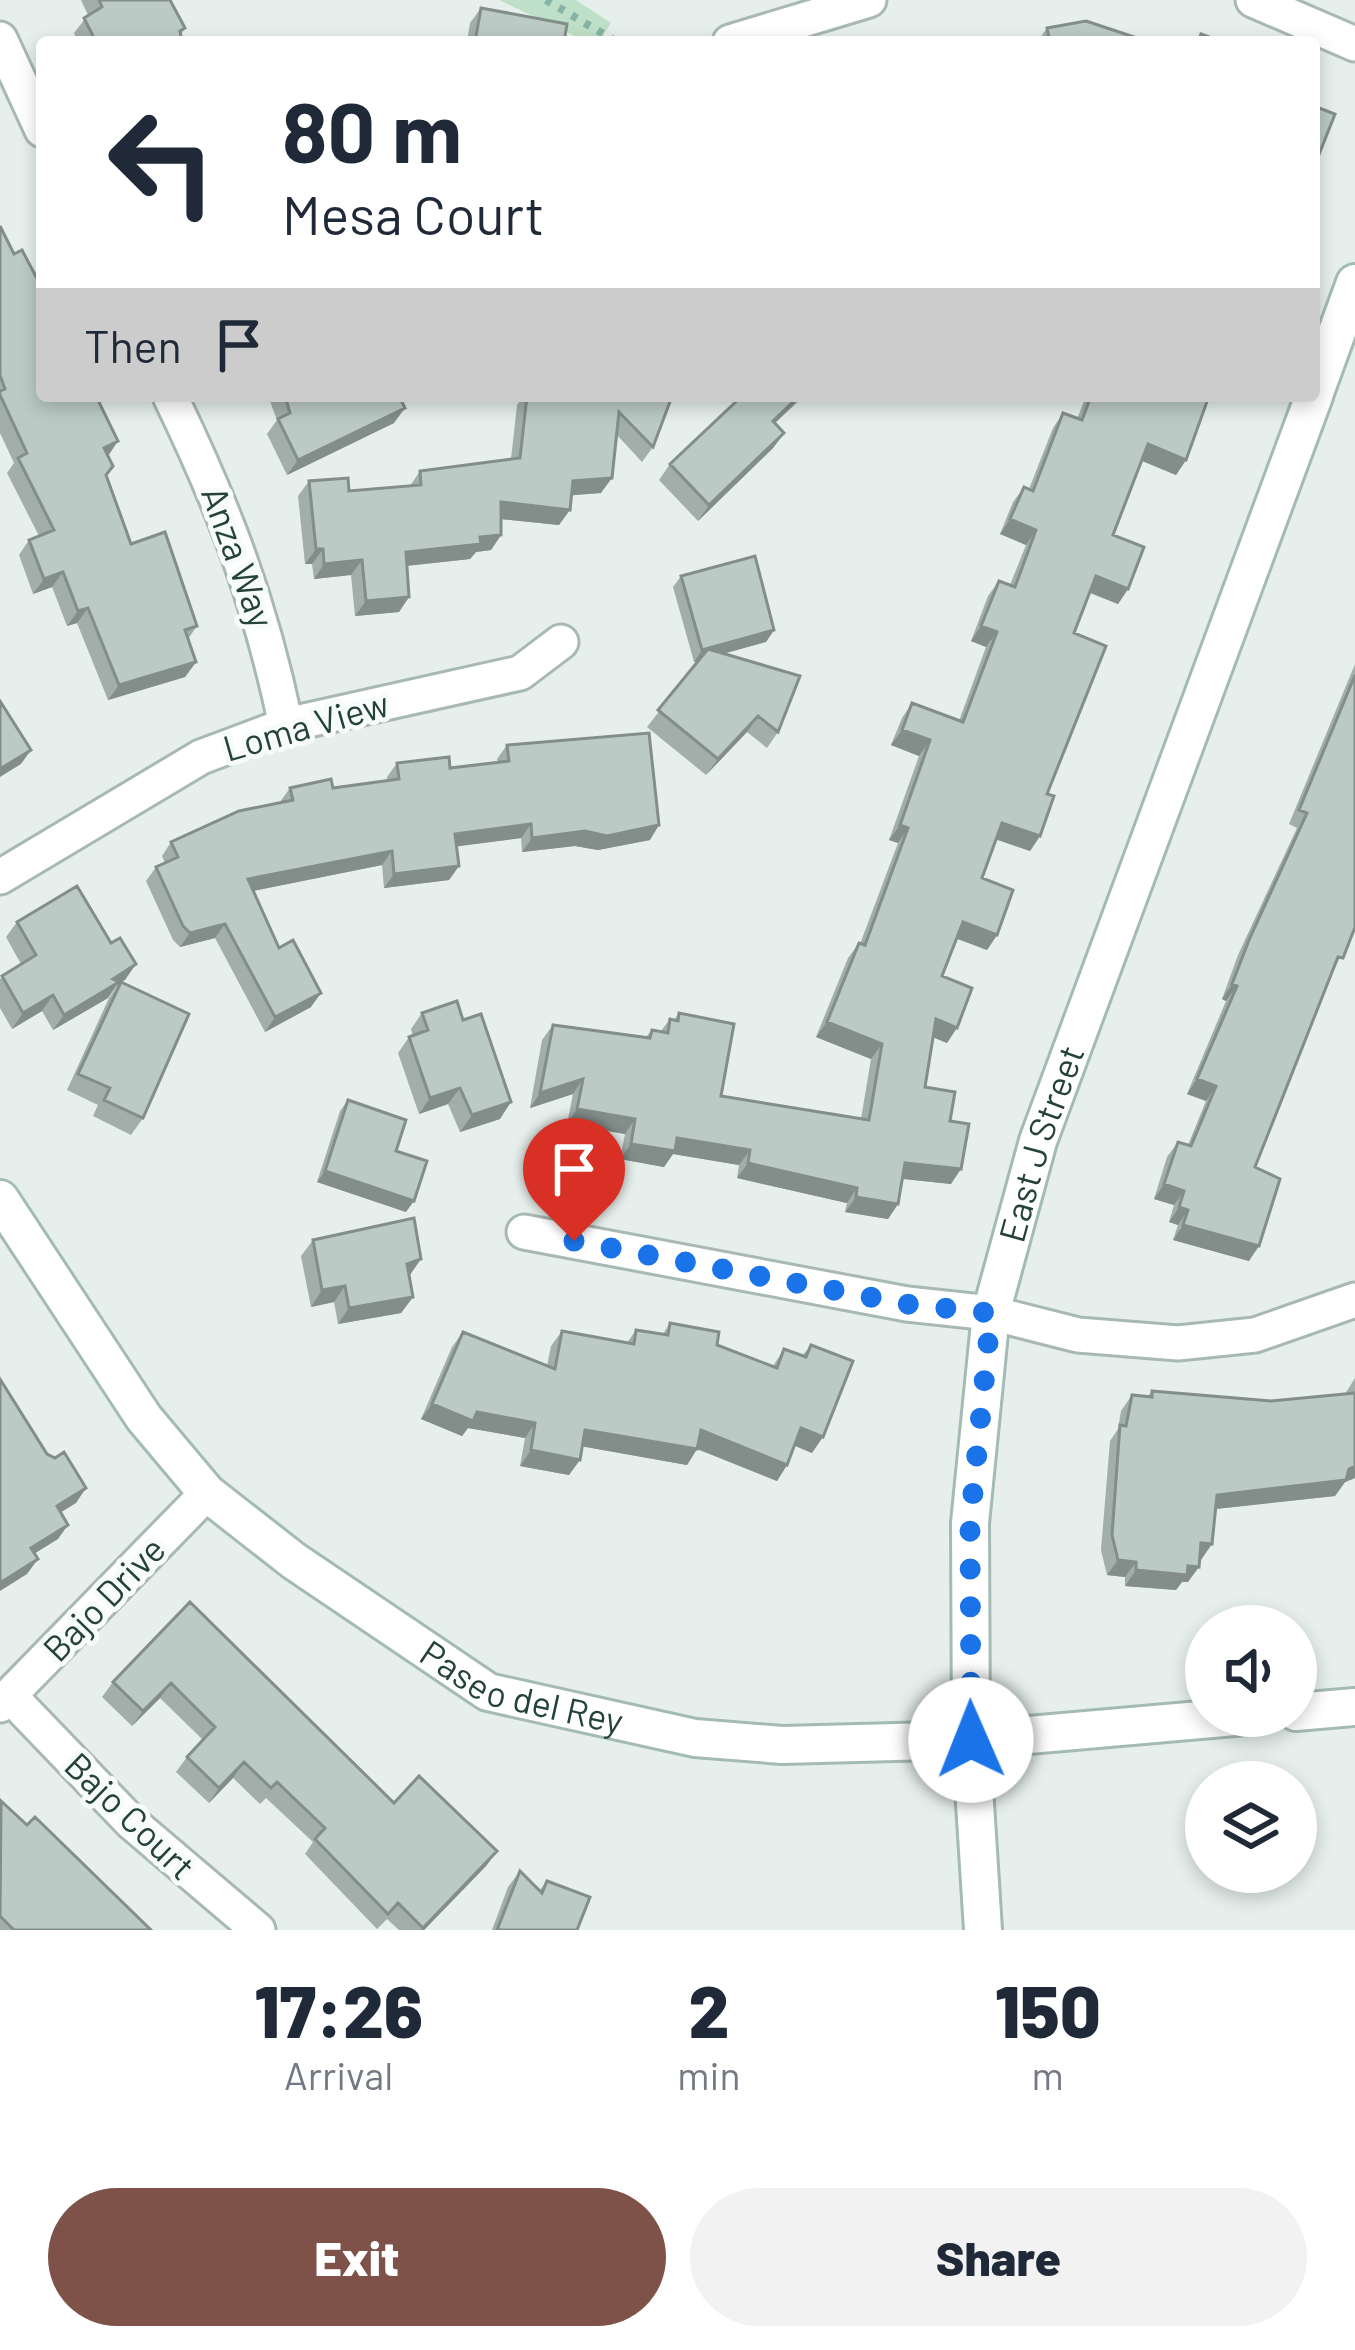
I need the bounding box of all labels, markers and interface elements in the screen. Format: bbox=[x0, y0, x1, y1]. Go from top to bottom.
text: 80 m bbox=[282, 79, 462, 180]
icon: left bbox=[84, 84, 240, 240]
text: Mesa Court bbox=[282, 181, 544, 246]
icon: arrive bbox=[206, 312, 272, 378]
text: Then bbox=[84, 318, 182, 372]
street label: Anza Way bbox=[194, 480, 285, 633]
street label: Loma View bbox=[218, 680, 393, 769]
street label: East J Street bbox=[988, 1039, 1092, 1246]
pin bbox=[523, 1118, 625, 1241]
icon: arrive bbox=[541, 1136, 607, 1202]
street label: Bajo Drive bbox=[33, 1527, 173, 1669]
map controls bbox=[1185, 1605, 1317, 1893]
button: sound bbox=[1185, 1605, 1317, 1737]
street label: Paseo del Rey bbox=[413, 1630, 627, 1741]
position arrow bbox=[908, 1677, 1034, 1803]
street label: Bajo Court bbox=[57, 1743, 205, 1887]
button: layers bbox=[1185, 1761, 1317, 1893]
text: 17:26 bbox=[254, 1966, 423, 2052]
text: 2 bbox=[688, 1966, 729, 2052]
text: 150 bbox=[995, 1966, 1101, 2052]
text: Arrival bbox=[284, 2051, 393, 2098]
text: min bbox=[677, 2051, 740, 2098]
text: m bbox=[1032, 2051, 1064, 2098]
button: Exit bbox=[48, 2188, 666, 2326]
button: Share bbox=[690, 2188, 1307, 2326]

